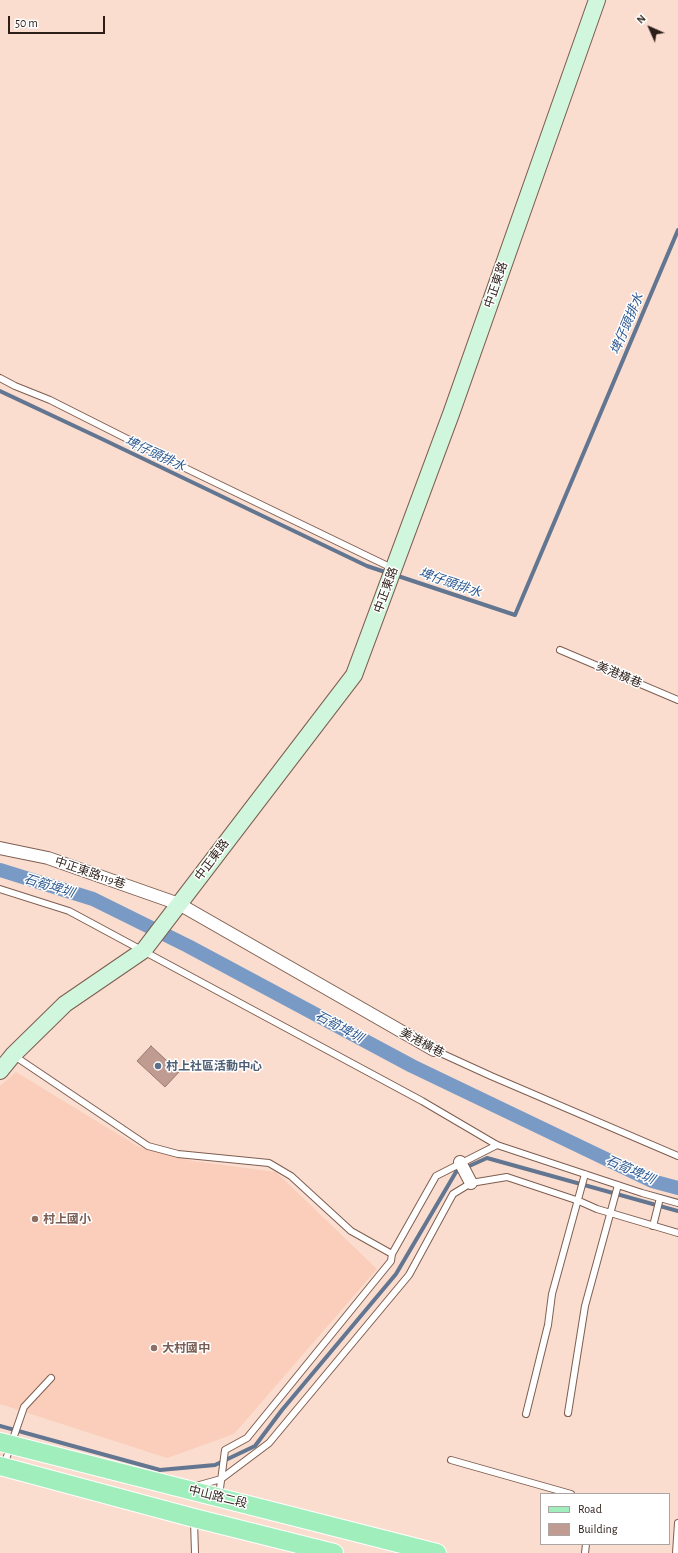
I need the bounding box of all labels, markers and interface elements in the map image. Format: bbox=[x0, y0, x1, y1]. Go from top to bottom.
scale bar bbox=[10, 8, 107, 34]
north arrow bbox=[630, 8, 670, 48]
text: N bbox=[635, 13, 648, 26]
text: 50 m bbox=[15, 17, 38, 29]
street label: 中正東路 bbox=[481, 260, 511, 310]
water label: 埤仔頭排水 bbox=[607, 291, 647, 357]
water label: 埤仔頭排水 bbox=[122, 433, 188, 475]
street label: 中正東路 bbox=[371, 565, 401, 615]
water label: 埤仔頭排水 bbox=[417, 565, 483, 601]
street label: 美港橫巷 bbox=[594, 659, 644, 691]
street label: 中正東路 bbox=[192, 836, 232, 884]
street label: 中正東路119巷 bbox=[53, 854, 127, 892]
water label: 石筍埤圳 bbox=[22, 871, 76, 901]
water label: 石筍埤圳 bbox=[312, 1008, 366, 1046]
street label: 美港橫巷 bbox=[397, 1025, 447, 1061]
place label: 村上社區活動中心 bbox=[166, 1059, 262, 1073]
marker: 村上社區活動中心 bbox=[153, 1061, 163, 1071]
water label: 石筍埤圳 bbox=[603, 1152, 657, 1188]
place label: 村上國小 bbox=[43, 1212, 91, 1226]
marker: 村上國小 bbox=[30, 1214, 40, 1224]
place label: 大村國中 bbox=[162, 1341, 210, 1355]
marker: 大村國中 bbox=[149, 1343, 159, 1353]
street label: 中山路二段 bbox=[187, 1483, 249, 1511]
legend bbox=[540, 1493, 670, 1545]
text: Road bbox=[578, 1503, 602, 1515]
text: Building bbox=[578, 1523, 618, 1535]

